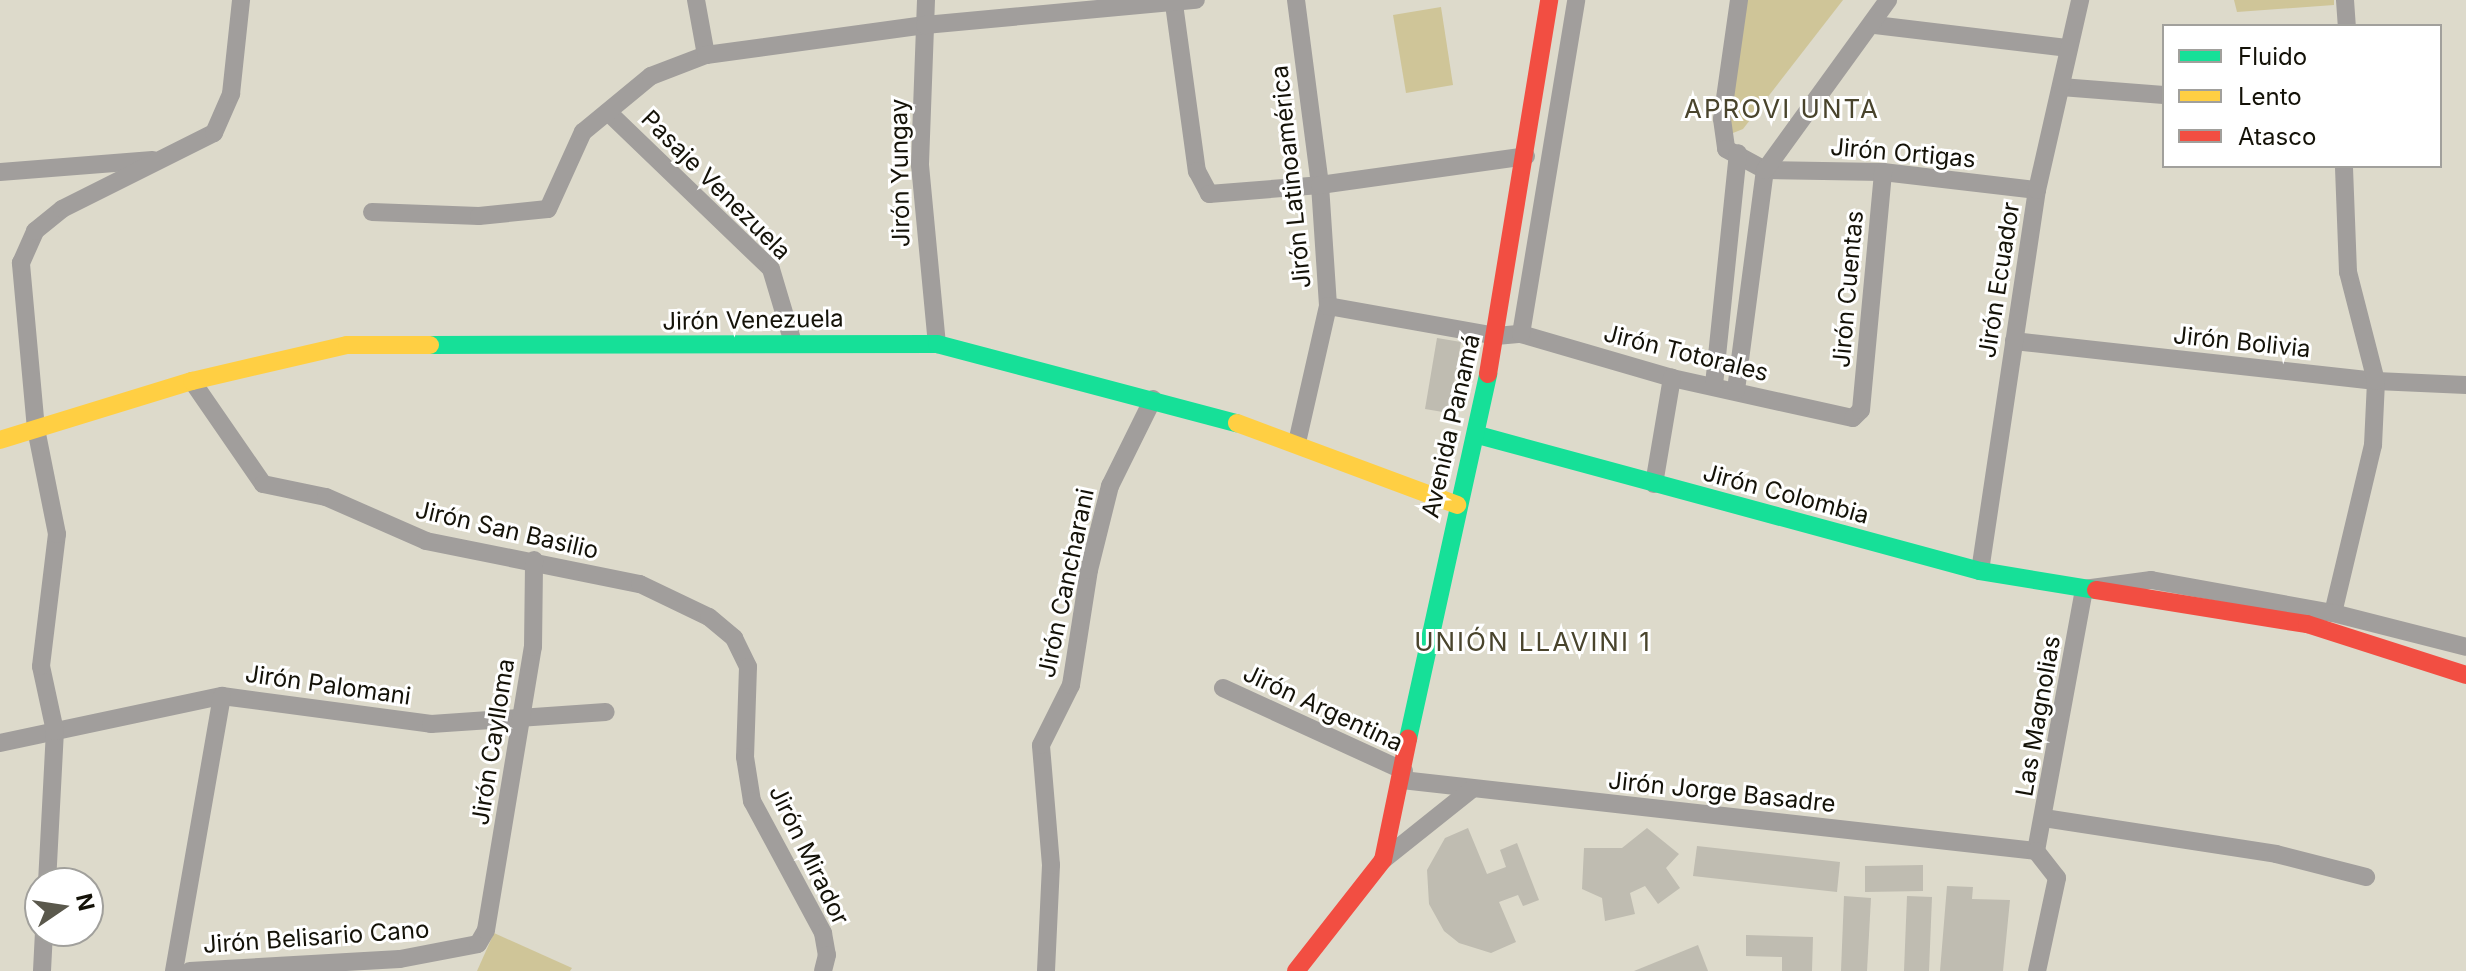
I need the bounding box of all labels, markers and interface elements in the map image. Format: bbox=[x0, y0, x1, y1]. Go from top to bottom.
legend bbox=[2162, 24, 2442, 168]
text: Fluido bbox=[2238, 42, 2307, 71]
street label: Jirón Latinoamérica bbox=[1265, 64, 1317, 290]
text: Lento bbox=[2238, 82, 2302, 111]
district label: APROVI UNTA bbox=[1684, 93, 1880, 125]
street label: Jirón Yungay bbox=[884, 99, 916, 247]
street label: Pasaje Venezuela bbox=[635, 104, 797, 266]
text: Atasco bbox=[2238, 122, 2316, 151]
street label: Jirón Ortigas bbox=[1829, 132, 1977, 174]
street label: Jirón Ecuador bbox=[1972, 200, 2026, 360]
street label: Jirón Cuentas bbox=[1827, 209, 1869, 369]
street label: Jirón Venezuela bbox=[662, 304, 844, 336]
street label: Jirón Totorales bbox=[1601, 319, 1771, 387]
street label: Jirón Bolivia bbox=[2172, 320, 2312, 364]
street label: Avenida Panamá bbox=[1416, 331, 1486, 521]
street label: Jirón Colombia bbox=[1700, 458, 1872, 530]
street label: Jirón Cancharani bbox=[1032, 486, 1100, 680]
street label: Jirón San Basilio bbox=[413, 495, 601, 565]
district label: UNIÓN LLAVINI 1 bbox=[1414, 626, 1652, 658]
street label: Las Magnolias bbox=[2010, 633, 2066, 799]
street label: Jirón Caylloma bbox=[466, 657, 520, 827]
street label: Jirón Argentina bbox=[1239, 658, 1407, 758]
street label: Jirón Palomani bbox=[243, 659, 413, 711]
street label: Jirón Jorge Basadre bbox=[1607, 766, 1837, 818]
street label: Jirón Mirador bbox=[763, 781, 855, 929]
north arrow bbox=[24, 867, 104, 947]
text: N bbox=[71, 891, 100, 913]
street label: Jirón Belisario Cano bbox=[202, 915, 430, 959]

